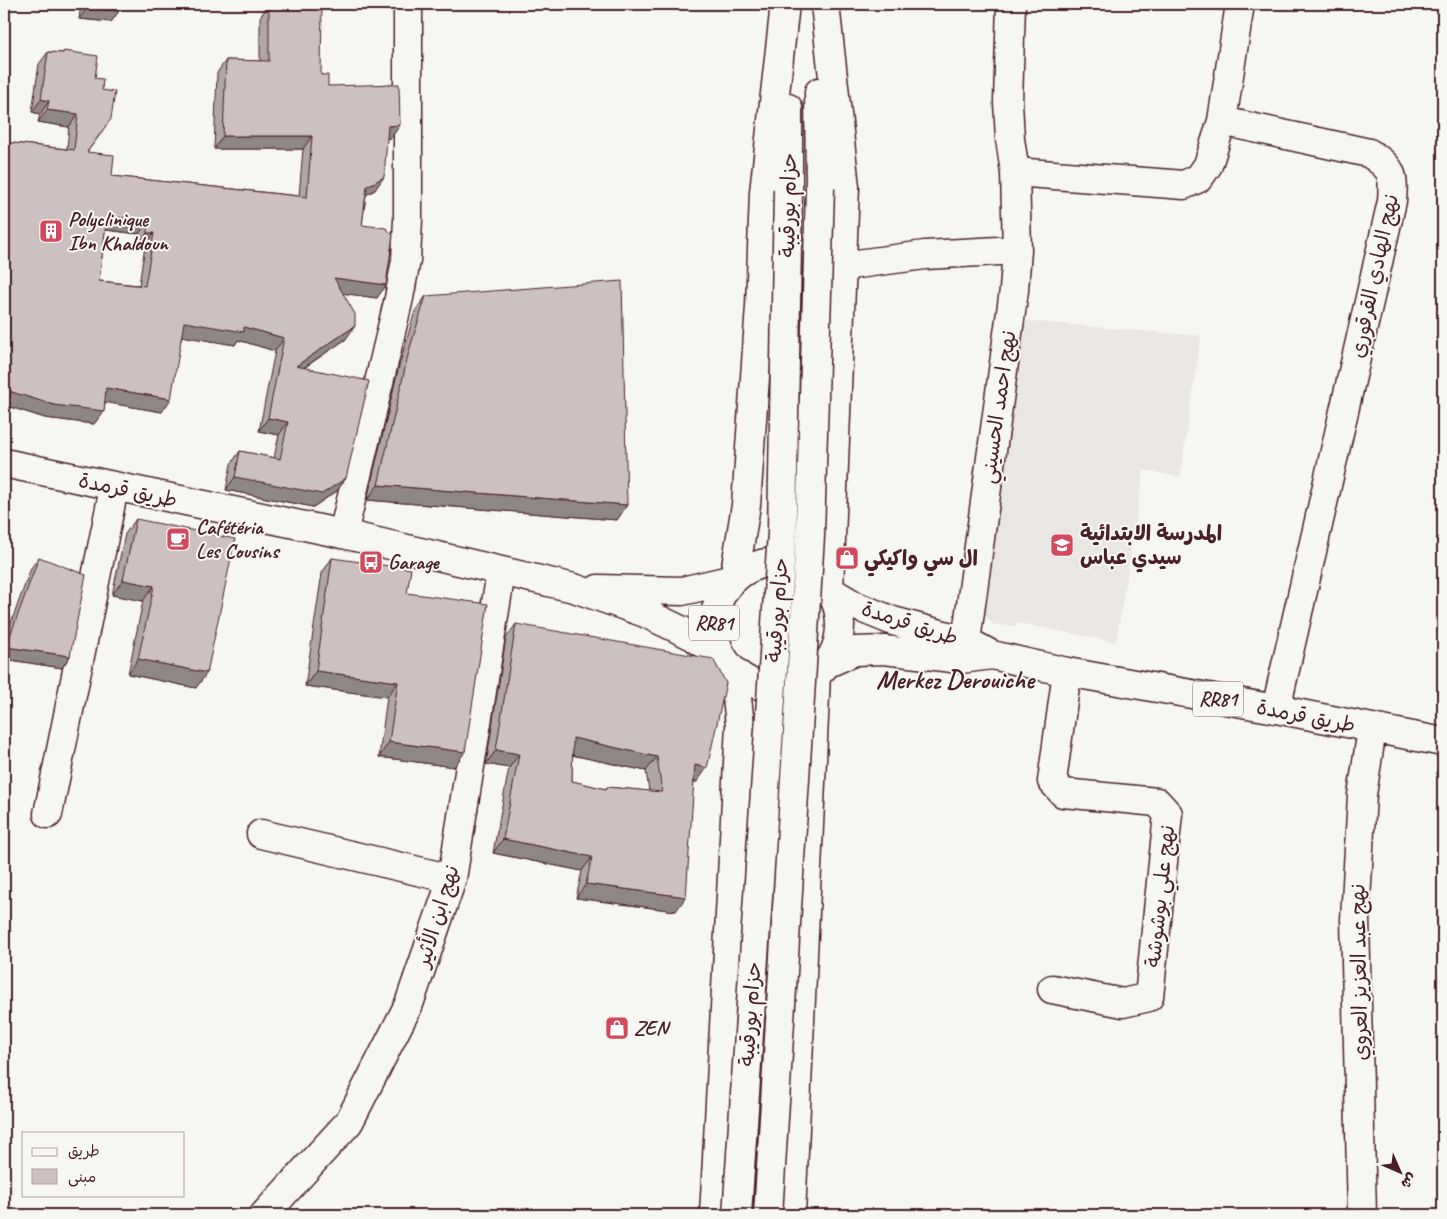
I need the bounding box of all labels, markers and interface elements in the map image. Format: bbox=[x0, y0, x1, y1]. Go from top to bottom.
street label: حزام بورقيبة bbox=[774, 152, 805, 258]
street label: نهج الهادي القرقوري bbox=[1344, 192, 1406, 361]
place label: Polyclinique Ibn Khaldoun bbox=[68, 206, 169, 256]
building icon: Polyclinique Ibn Khaldoun bbox=[38, 218, 64, 244]
street label: نهج احمد الحسيني bbox=[974, 329, 1028, 486]
street label: طريق قرمدة bbox=[76, 467, 180, 513]
place label: Cafétéria Les Cousins bbox=[196, 514, 281, 564]
place label: المدرسة الابتدائية سيدي عباس bbox=[1080, 520, 1222, 573]
cafe icon: Cafétéria Les Cousins bbox=[165, 526, 191, 552]
school or university icon: المدرسة الابتدائية سيدي عباس bbox=[1049, 532, 1075, 558]
shop icon: ال سي واكيكي bbox=[834, 545, 860, 571]
place label: ال سي واكيكي bbox=[864, 545, 978, 577]
bus stop icon: Garage bbox=[358, 549, 384, 575]
place label: Garage bbox=[388, 549, 441, 575]
street label: حزام بورقيبة bbox=[760, 557, 797, 663]
street label: طريق قرمدة bbox=[858, 595, 962, 651]
road number: RR81 bbox=[689, 606, 739, 640]
district label: Merkez Derouiche bbox=[876, 663, 1036, 696]
road number: RR81 bbox=[1193, 682, 1243, 716]
street label: طريق قرمدة bbox=[1254, 694, 1358, 738]
street label: نهج علي بوشوشة bbox=[1140, 823, 1186, 969]
street label: نهج ابن الأثير bbox=[408, 861, 466, 972]
street label: نهج عبد العزيز العروي bbox=[1344, 883, 1376, 1061]
street label: حزام بورقيبة bbox=[733, 961, 770, 1067]
shop icon: ZEN bbox=[604, 1015, 630, 1041]
place label: ZEN bbox=[634, 1015, 672, 1041]
legend bbox=[22, 1132, 185, 1196]
text: طريق bbox=[68, 1142, 100, 1161]
north arrow bbox=[1374, 1146, 1424, 1196]
text: مبنى bbox=[68, 1168, 96, 1187]
text: ش bbox=[1397, 1169, 1420, 1192]

